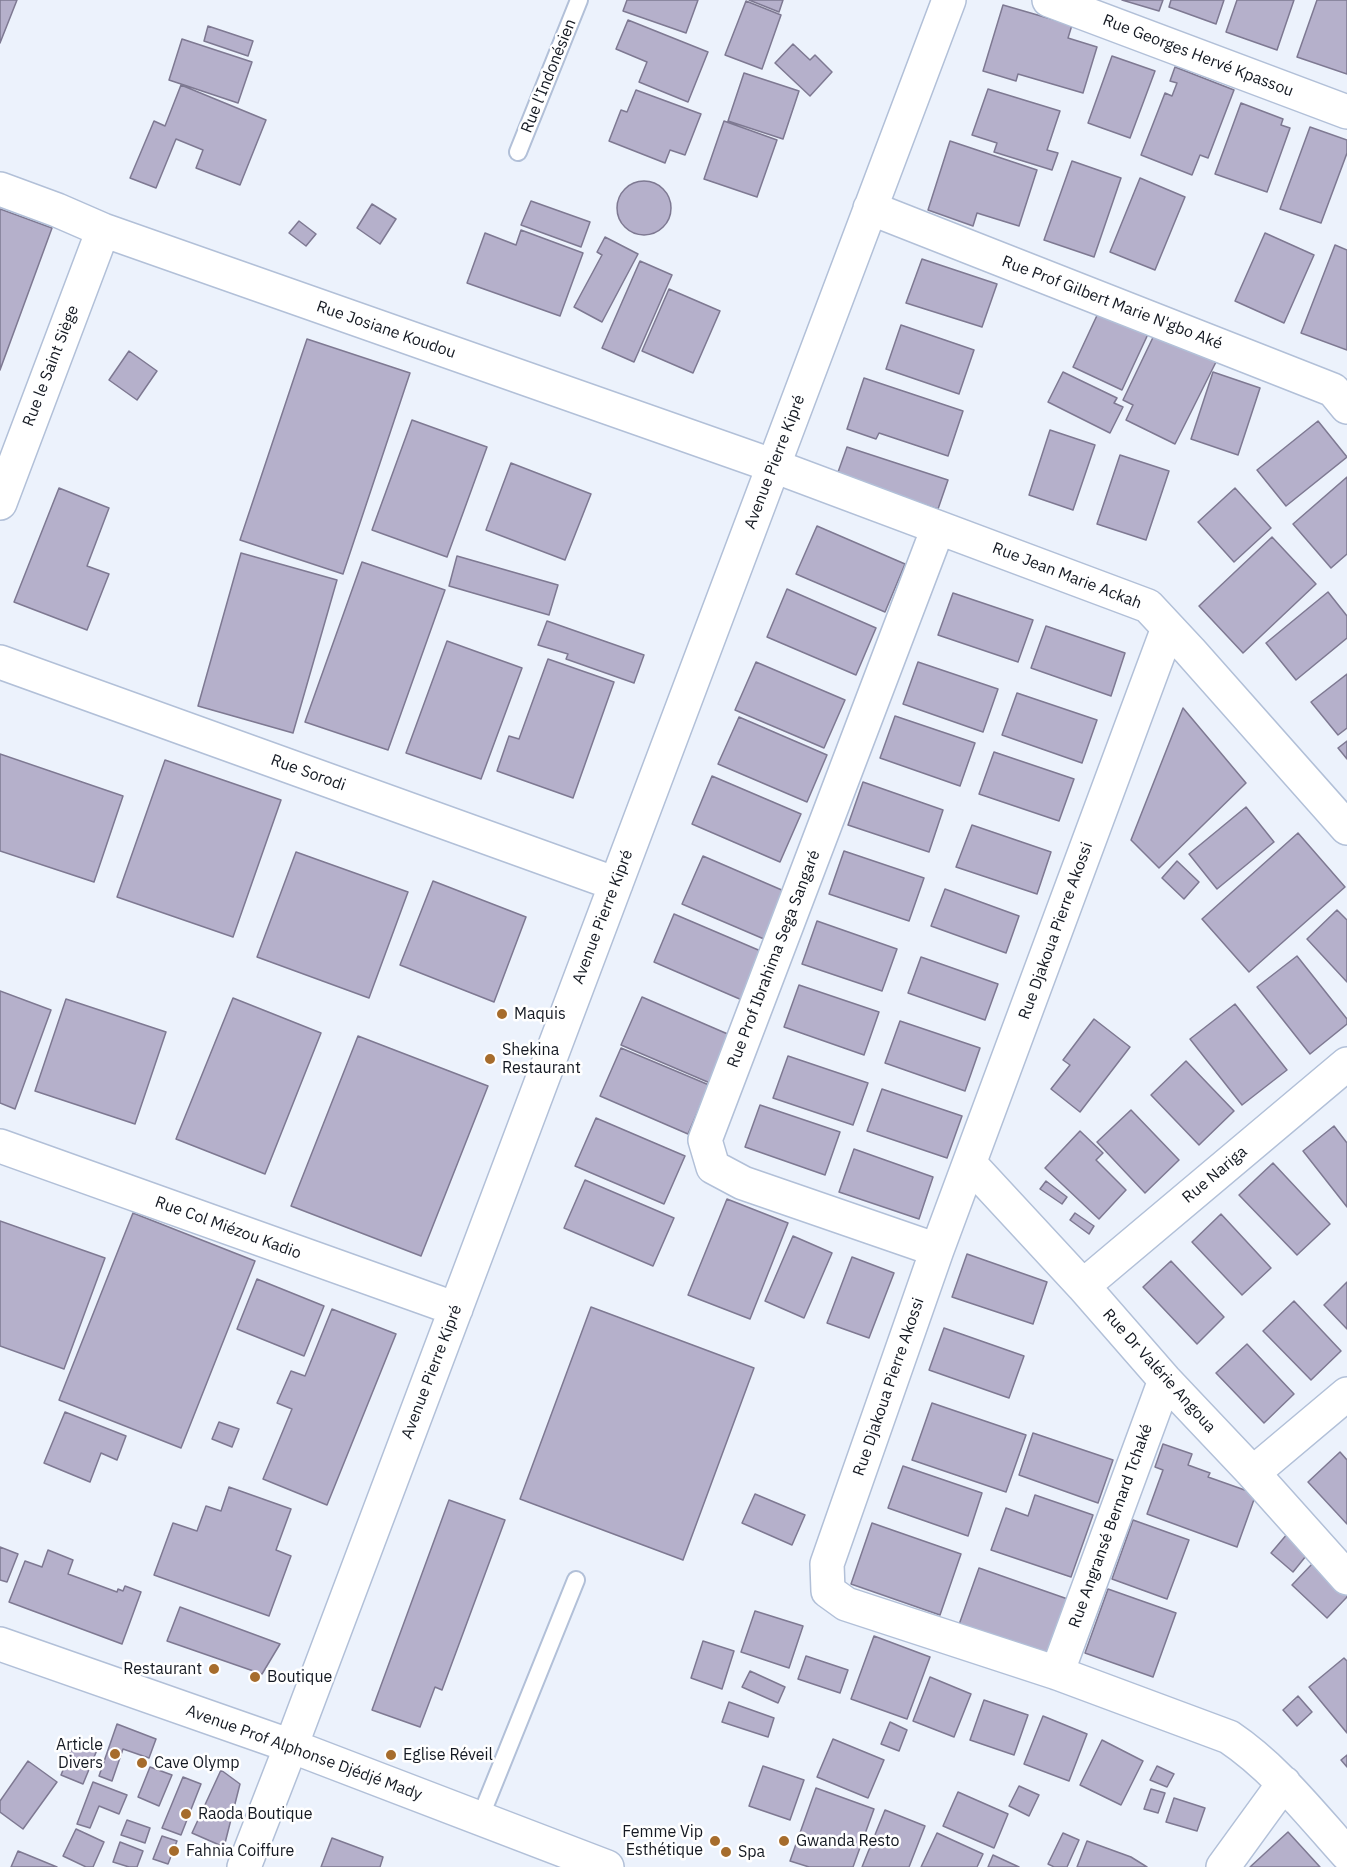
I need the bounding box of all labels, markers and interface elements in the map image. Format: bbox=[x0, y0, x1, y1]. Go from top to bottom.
street label: Rue Georges Hervé Kpassou bbox=[1100, 11, 1296, 101]
street label: Rue l'Indonésien bbox=[517, 16, 581, 136]
street label: Rue Prof Gilbert Marie N'gbo Aké bbox=[999, 252, 1225, 354]
street label: Rue Josiane Koudou bbox=[314, 297, 458, 363]
street label: Rue le Saint Siège bbox=[19, 303, 83, 429]
street label: Avenue Pierre Kipré bbox=[741, 392, 809, 532]
street label: Rue Jean Marie Ackah bbox=[990, 539, 1144, 613]
street label: Rue Sorodi bbox=[268, 751, 348, 795]
street label: Rue Djakoua Pierre Akossi bbox=[1015, 840, 1097, 1022]
street label: Avenue Pierre Kipré bbox=[569, 847, 637, 987]
street label: Rue Prof Ibrahima Sega Sangaré bbox=[724, 847, 824, 1071]
place label: Maquis bbox=[514, 1004, 566, 1024]
marker: Maquis bbox=[495, 1007, 509, 1021]
place label: Shekina Restaurant bbox=[502, 1040, 581, 1078]
marker: Shekina Restaurant bbox=[483, 1052, 497, 1066]
street label: Rue Nariga bbox=[1179, 1142, 1251, 1208]
street label: Rue Col Miézou Kadio bbox=[152, 1193, 304, 1263]
street label: Rue Djakoua Pierre Akossi bbox=[849, 1295, 929, 1479]
street label: Avenue Pierre Kipré bbox=[398, 1302, 466, 1442]
street label: Rue Dr Valérie Angoua bbox=[1098, 1305, 1220, 1437]
street label: Rue Angransé Bernard Tchaké bbox=[1065, 1421, 1157, 1631]
place label: Restaurant bbox=[123, 1659, 202, 1679]
marker: Restaurant bbox=[207, 1662, 221, 1676]
place label: Boutique bbox=[267, 1667, 332, 1687]
marker: Boutique bbox=[248, 1670, 262, 1684]
street label: Avenue Prof Alphonse Djédjé Mady bbox=[183, 1701, 425, 1805]
place label: Article Divers bbox=[56, 1735, 103, 1773]
place label: Eglise Réveil bbox=[403, 1745, 493, 1765]
marker: Article Divers bbox=[108, 1747, 122, 1761]
marker: Eglise Réveil bbox=[384, 1748, 398, 1762]
place label: Cave Olymp bbox=[154, 1753, 239, 1773]
marker: Cave Olymp bbox=[135, 1756, 149, 1770]
place label: Raoda Boutique bbox=[198, 1804, 312, 1824]
marker: Raoda Boutique bbox=[179, 1807, 193, 1821]
place label: Femme Vip Esthétique bbox=[622, 1822, 703, 1860]
place label: Gwanda Resto bbox=[796, 1831, 899, 1851]
marker: Femme Vip Esthétique bbox=[708, 1834, 722, 1848]
marker: Gwanda Resto bbox=[777, 1834, 791, 1848]
place label: Fahnia Coiffure bbox=[186, 1841, 294, 1861]
place label: Spa bbox=[738, 1842, 765, 1862]
marker: Fahnia Coiffure bbox=[167, 1844, 181, 1858]
marker: Spa bbox=[719, 1845, 733, 1859]

